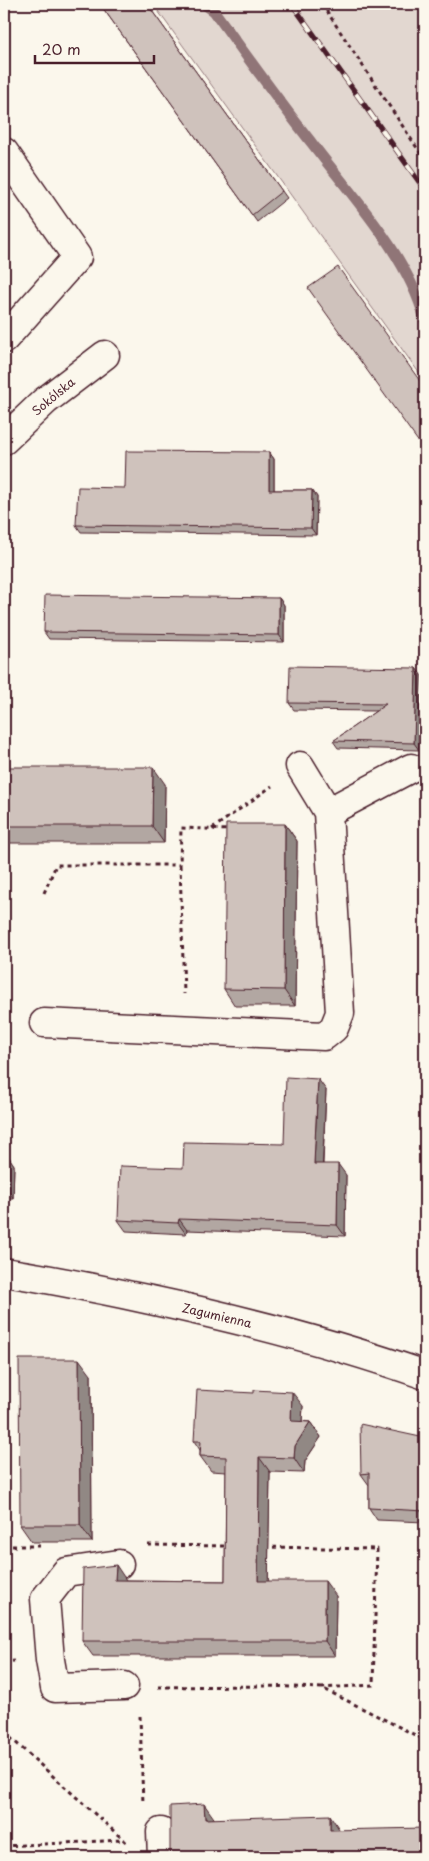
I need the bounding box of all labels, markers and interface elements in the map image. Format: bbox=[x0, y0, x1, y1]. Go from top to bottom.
scale bar bbox=[35, 32, 154, 64]
text: 20 m bbox=[42, 37, 81, 60]
street label: Sokólska bbox=[28, 372, 79, 419]
street label: Zagumienna bbox=[180, 1298, 254, 1332]

